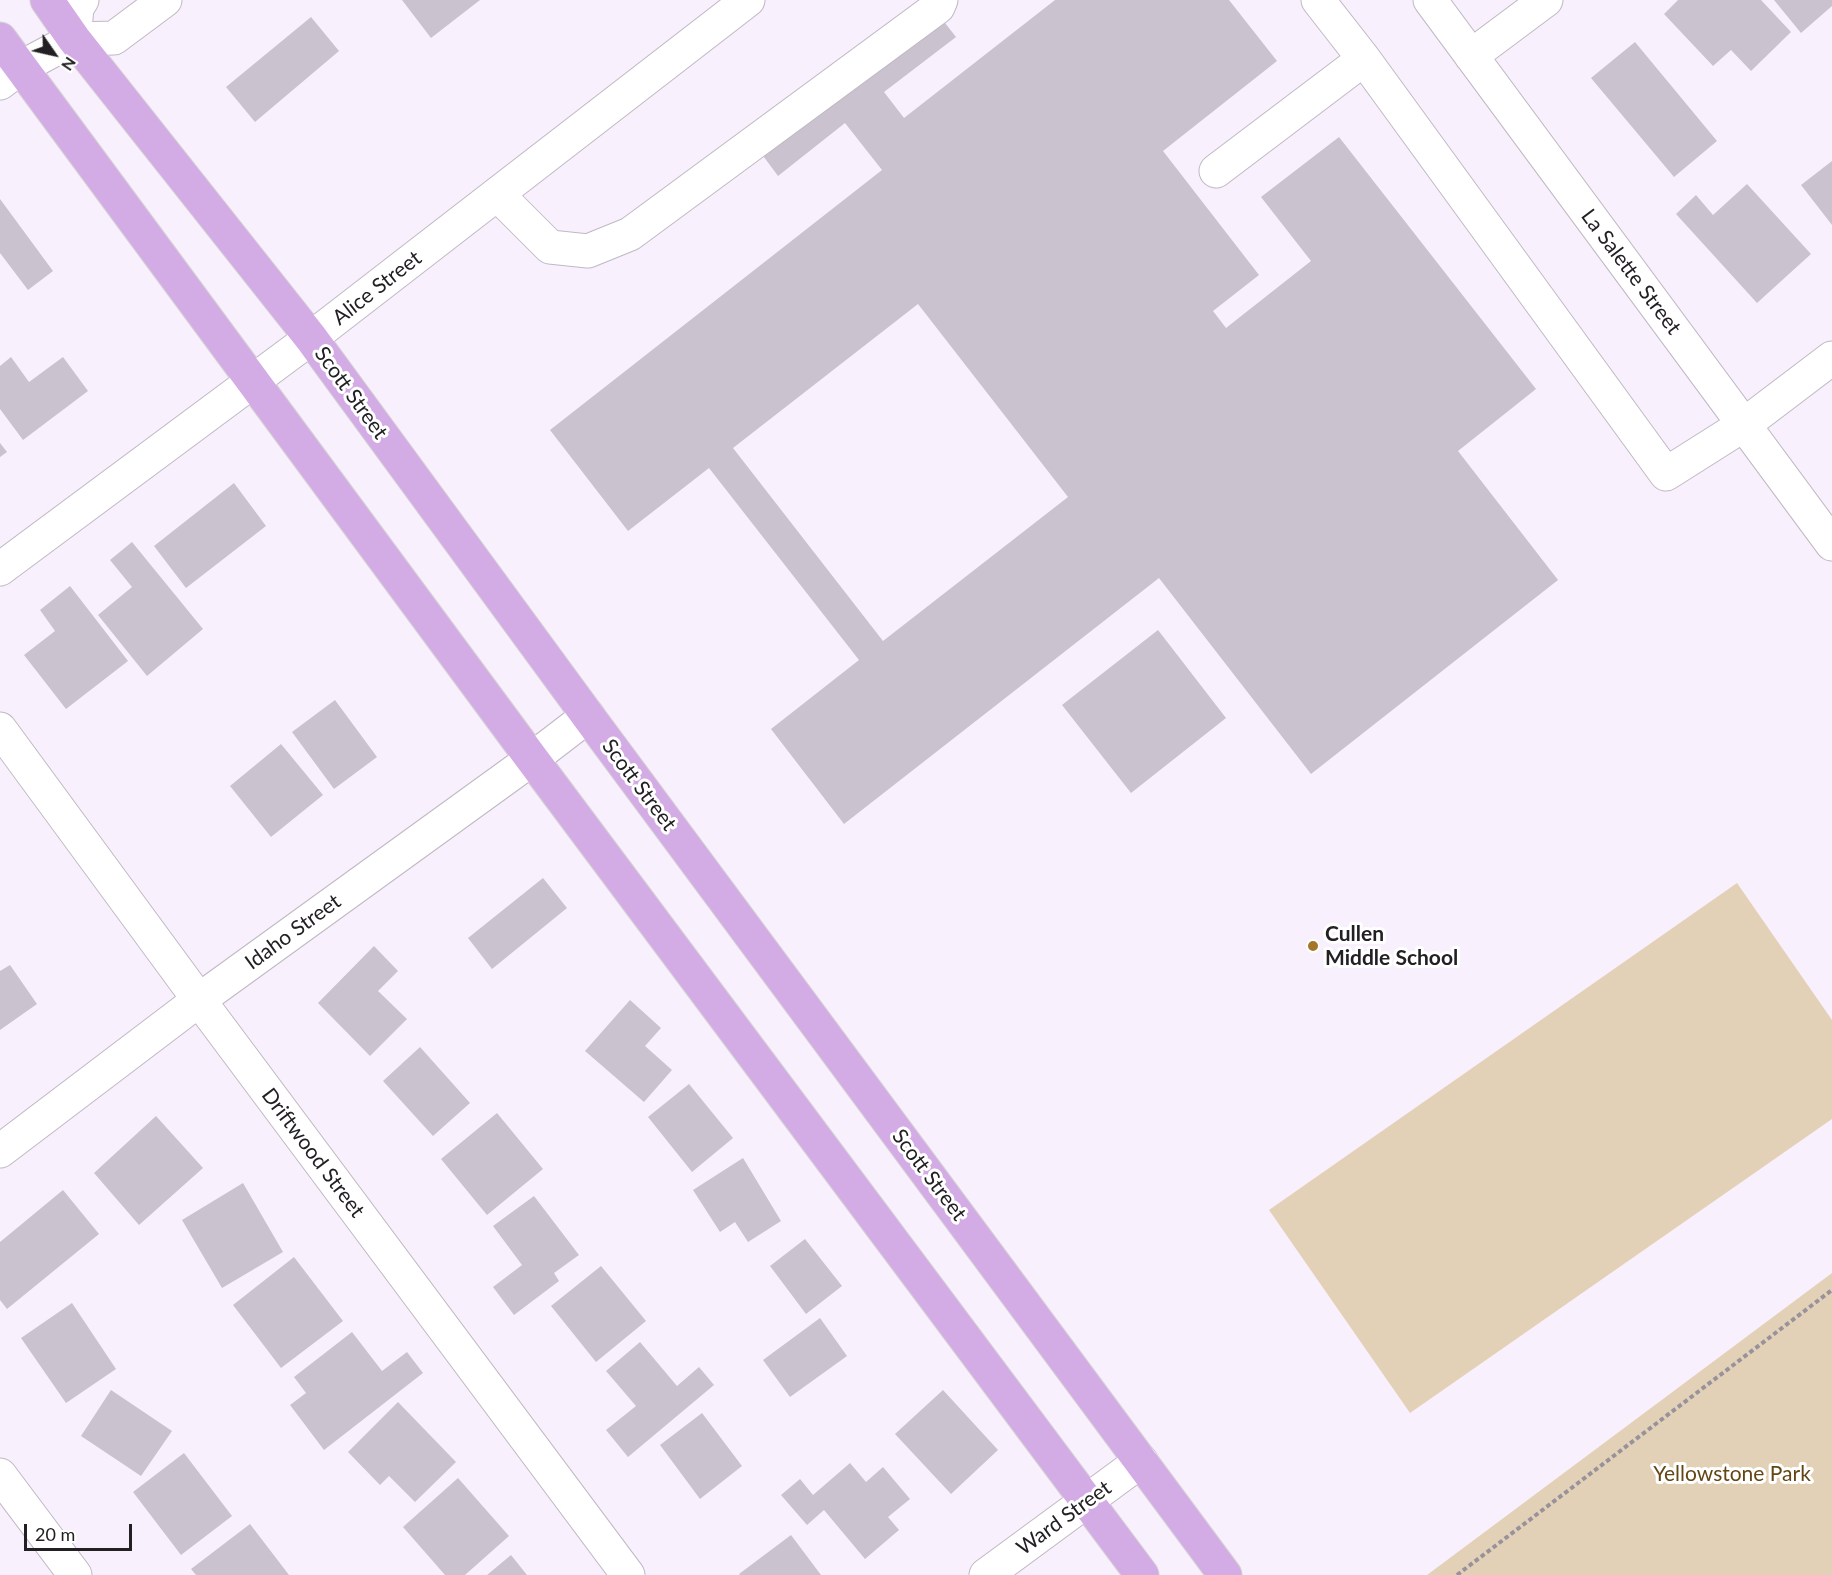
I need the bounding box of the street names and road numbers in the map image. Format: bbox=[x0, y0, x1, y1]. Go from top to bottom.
street label: La Salette Street bbox=[1576, 204, 1686, 340]
street label: Alice Street bbox=[328, 246, 426, 330]
street label: Scott Street bbox=[309, 342, 393, 444]
street label: Scott Street bbox=[596, 734, 682, 836]
street label: Idaho Street bbox=[240, 889, 346, 975]
street label: Driftwood Street bbox=[256, 1083, 370, 1223]
street label: Scott Street bbox=[886, 1124, 972, 1226]
street label: Ward Street bbox=[1012, 1475, 1116, 1561]

